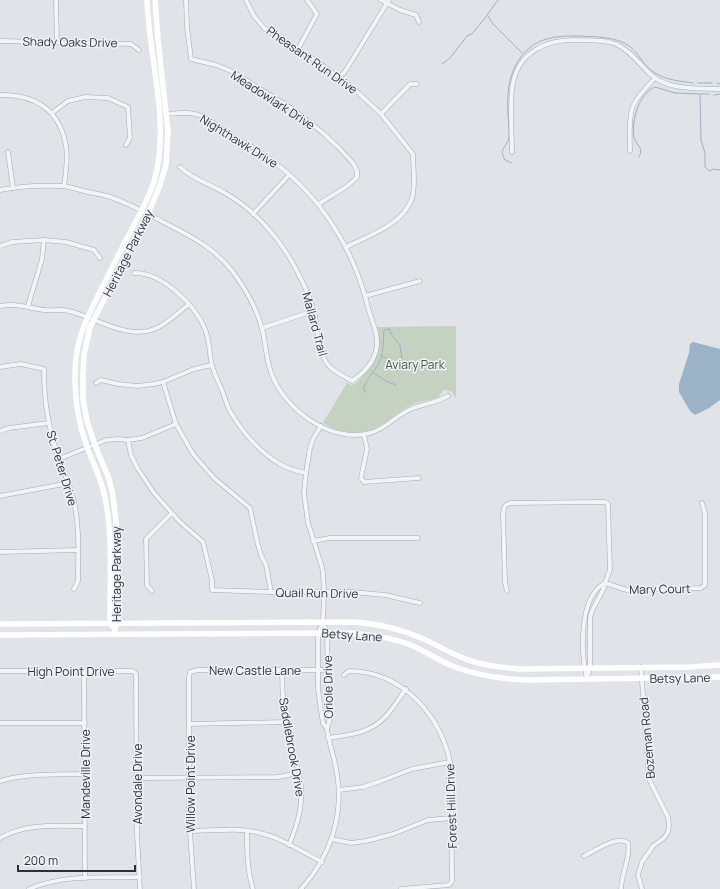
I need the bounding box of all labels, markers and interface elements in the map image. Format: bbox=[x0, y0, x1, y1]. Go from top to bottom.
street label: Pheasant Run Drive bbox=[263, 22, 361, 98]
street label: Shady Oaks Drive bbox=[22, 33, 118, 51]
street label: Meadowlark Drive bbox=[228, 66, 318, 134]
street label: Nighthawk Drive bbox=[197, 110, 281, 172]
street label: Heritage Parkway bbox=[99, 206, 158, 300]
street label: Mallard Trail bbox=[298, 290, 332, 358]
park label: Aviary Park bbox=[385, 356, 446, 373]
street label: St. Peter Drive bbox=[42, 428, 82, 508]
street label: Heritage Parkway bbox=[108, 525, 125, 622]
street label: Mary Court bbox=[629, 580, 691, 598]
street label: Quail Run Drive bbox=[275, 584, 359, 602]
street label: Betsy Lane bbox=[321, 624, 383, 646]
street label: Oriole Drive bbox=[319, 655, 337, 719]
street label: New Castle Lane bbox=[209, 662, 301, 679]
street label: High Point Drive bbox=[27, 663, 115, 680]
street label: Betsy Lane bbox=[649, 669, 711, 687]
street label: Saddlebrook Drive bbox=[275, 696, 309, 798]
street label: Bozeman Road bbox=[635, 697, 659, 779]
street label: Mandeville Drive bbox=[77, 729, 94, 819]
street label: Willow Point Drive bbox=[182, 735, 199, 833]
street label: Avondale Drive bbox=[129, 743, 146, 825]
street label: Forest Hill Drive bbox=[441, 763, 461, 849]
scale bar bbox=[18, 847, 135, 873]
text: 200 m bbox=[24, 852, 58, 869]

